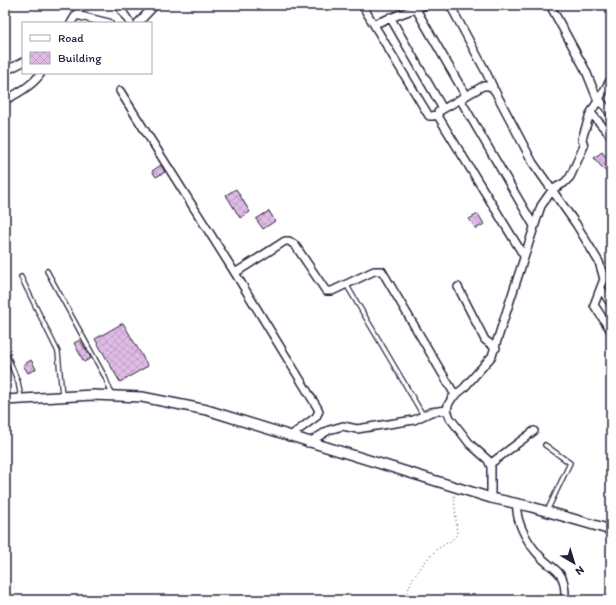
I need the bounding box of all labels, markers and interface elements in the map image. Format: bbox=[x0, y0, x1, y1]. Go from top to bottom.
legend bbox=[22, 22, 152, 74]
text: Road bbox=[58, 31, 84, 45]
text: Building bbox=[58, 51, 102, 65]
north arrow bbox=[554, 543, 594, 583]
text: N bbox=[573, 563, 587, 578]

